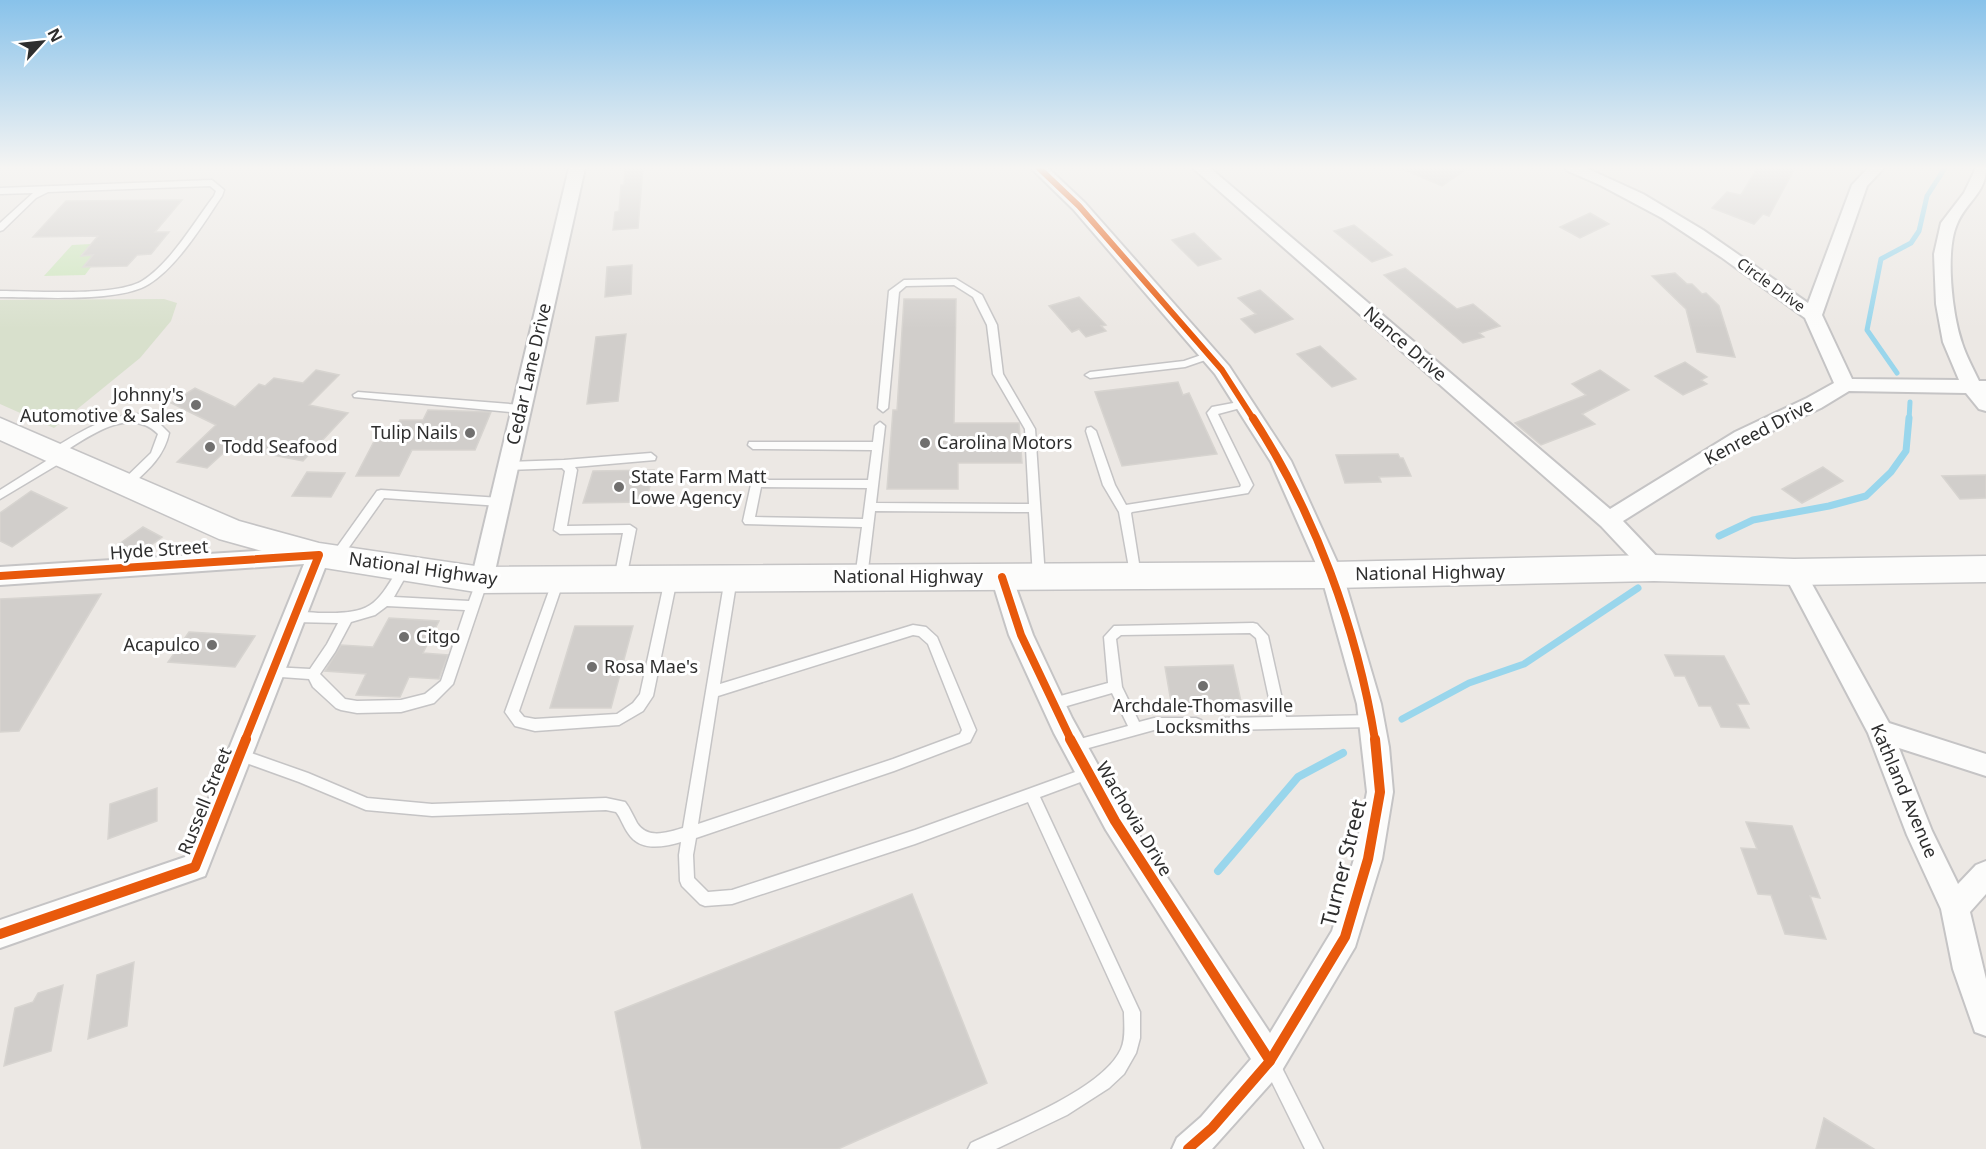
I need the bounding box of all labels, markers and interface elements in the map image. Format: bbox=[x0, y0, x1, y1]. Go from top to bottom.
north arrow bbox=[12, 12, 72, 72]
text: N bbox=[43, 24, 68, 46]
street label: Circle Drive bbox=[1733, 253, 1810, 316]
street label: Nance Drive bbox=[1359, 300, 1452, 386]
street label: Cedar Lane Drive bbox=[500, 301, 556, 447]
place label: Johnny's Automotive & Sales bbox=[20, 382, 184, 427]
street label: Kenreed Drive bbox=[1700, 392, 1817, 470]
marker: Johnny's Automotive & Sales bbox=[189, 398, 203, 412]
place label: Tulip Nails bbox=[371, 420, 458, 444]
marker: Tulip Nails bbox=[463, 426, 477, 440]
place label: Carolina Motors bbox=[937, 430, 1072, 454]
place label: Todd Seafood bbox=[222, 434, 338, 458]
marker: Carolina Motors bbox=[918, 436, 932, 450]
marker: Todd Seafood bbox=[203, 440, 217, 454]
place label: State Farm Matt Lowe Agency bbox=[631, 464, 767, 509]
marker: State Farm Matt Lowe Agency bbox=[612, 480, 626, 494]
street label: Hyde Street bbox=[109, 534, 209, 564]
street label: National Highway bbox=[347, 546, 500, 590]
street label: National Highway bbox=[1355, 559, 1506, 585]
street label: National Highway bbox=[833, 564, 984, 588]
place label: Citgo bbox=[416, 624, 460, 648]
marker: Citgo bbox=[397, 630, 411, 644]
place label: Acapulco bbox=[123, 632, 200, 656]
marker: Acapulco bbox=[205, 638, 219, 652]
place label: Rosa Mae's bbox=[604, 654, 698, 678]
marker: Rosa Mae's bbox=[585, 660, 599, 674]
marker: Archdale-Thomasville Locksmiths bbox=[1196, 679, 1210, 693]
place label: Archdale-Thomasville Locksmiths bbox=[1113, 693, 1293, 738]
street label: Kathland Avenue bbox=[1866, 720, 1944, 861]
street label: Russell Street bbox=[172, 743, 237, 858]
street label: Wachovia Drive bbox=[1091, 757, 1179, 880]
street label: Turner Street bbox=[1314, 796, 1372, 929]

